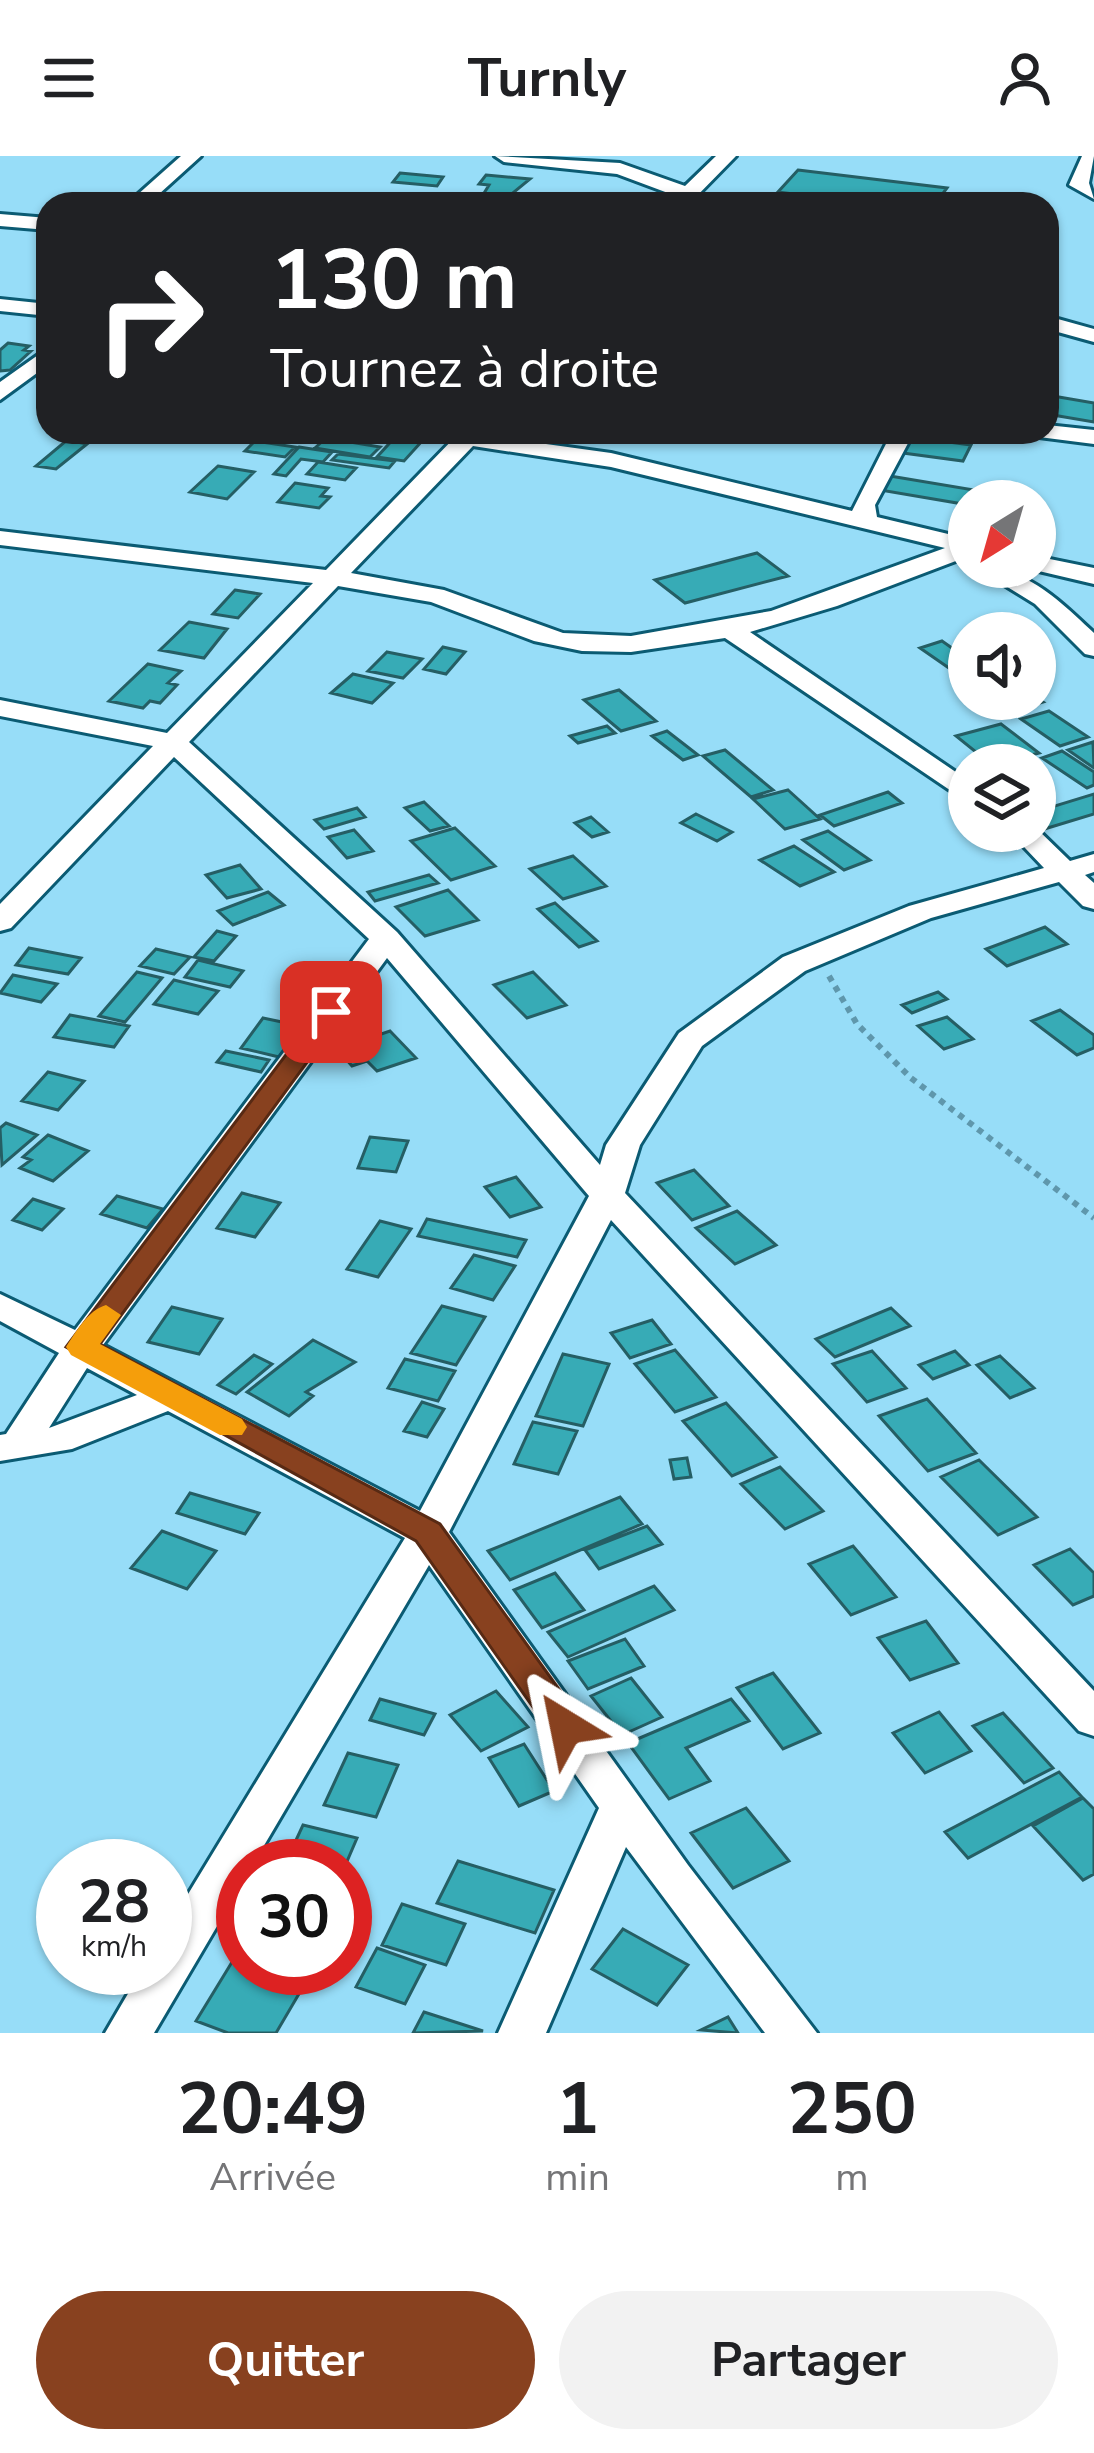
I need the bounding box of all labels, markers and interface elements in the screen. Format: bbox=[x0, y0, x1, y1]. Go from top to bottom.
text: Turnly bbox=[468, 41, 626, 115]
icon: menu bbox=[36, 45, 102, 111]
icon: person bbox=[992, 45, 1058, 111]
text: 130 m bbox=[270, 223, 518, 338]
icon: right bbox=[72, 240, 228, 396]
text: Tournez à droite bbox=[270, 332, 659, 406]
north arrow bbox=[948, 480, 1056, 588]
map controls bbox=[948, 480, 1056, 852]
button: sound bbox=[948, 612, 1056, 720]
button: layers bbox=[948, 744, 1056, 852]
pin bbox=[280, 961, 382, 1063]
icon: arrive bbox=[298, 979, 364, 1045]
position arrow bbox=[503, 1664, 629, 1790]
speed limit sign: 30 bbox=[216, 1839, 372, 1995]
text: 28 bbox=[78, 1861, 150, 1943]
text: km/h bbox=[81, 1926, 147, 1967]
text: 20:49 bbox=[177, 2060, 368, 2158]
text: 1 bbox=[556, 2060, 599, 2158]
text: 250 bbox=[787, 2060, 917, 2158]
text: Arrivée bbox=[209, 2151, 336, 2204]
text: min bbox=[545, 2151, 610, 2204]
text: m bbox=[835, 2151, 869, 2204]
button: Quitter bbox=[36, 2291, 535, 2429]
button: Partager bbox=[559, 2291, 1058, 2429]

